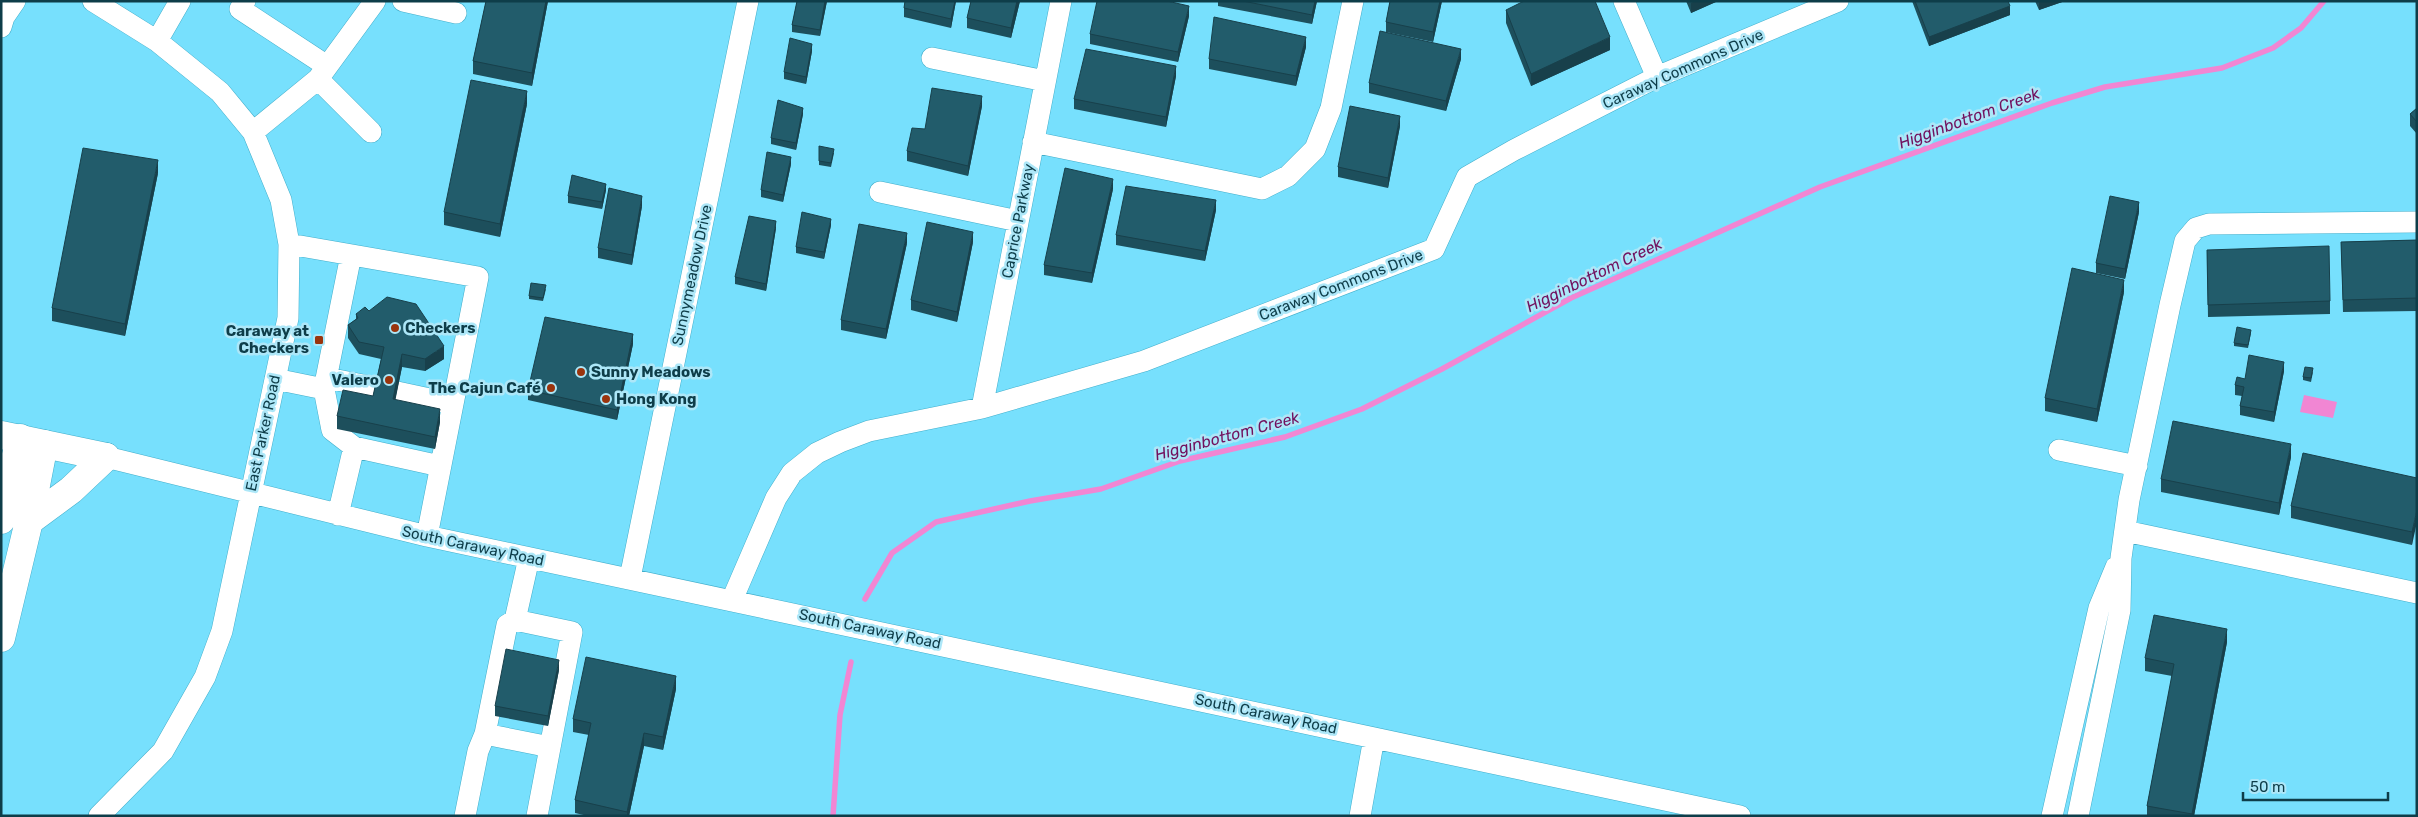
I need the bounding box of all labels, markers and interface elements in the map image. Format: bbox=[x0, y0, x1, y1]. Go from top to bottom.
street label: Caraway Commons Drive bbox=[1600, 25, 1766, 113]
water label: Higginbottom Creek bbox=[1896, 83, 2043, 152]
street label: Caprice Parkway bbox=[998, 162, 1038, 280]
street label: Sunnymeadow Drive bbox=[668, 203, 716, 347]
water label: Higginbottom Creek bbox=[1523, 233, 1666, 316]
street label: Caraway Commons Drive bbox=[1257, 245, 1425, 325]
place label: Checkers bbox=[405, 319, 475, 337]
place label: Caraway at Checkers bbox=[226, 322, 309, 357]
marker: Checkers bbox=[389, 322, 401, 334]
marker: Caraway at Checkers bbox=[313, 334, 325, 346]
place label: Sunny Meadows bbox=[591, 363, 711, 381]
marker: Sunny Meadows bbox=[575, 366, 587, 378]
place label: Valero bbox=[332, 371, 379, 389]
street label: East Parker Road bbox=[242, 373, 284, 493]
marker: Valero bbox=[383, 374, 395, 386]
place label: The Cajun Café bbox=[428, 379, 541, 397]
marker: The Cajun Café bbox=[545, 382, 557, 394]
place label: Hong Kong bbox=[616, 390, 697, 408]
marker: Hong Kong bbox=[600, 393, 612, 405]
water label: Higginbottom Creek bbox=[1153, 407, 1302, 464]
street label: South Caraway Road bbox=[400, 522, 546, 570]
street label: South Caraway Road bbox=[797, 605, 943, 653]
street label: South Caraway Road bbox=[1193, 690, 1339, 738]
scale bar bbox=[2243, 770, 2388, 802]
text: 50 m bbox=[2250, 778, 2285, 796]

